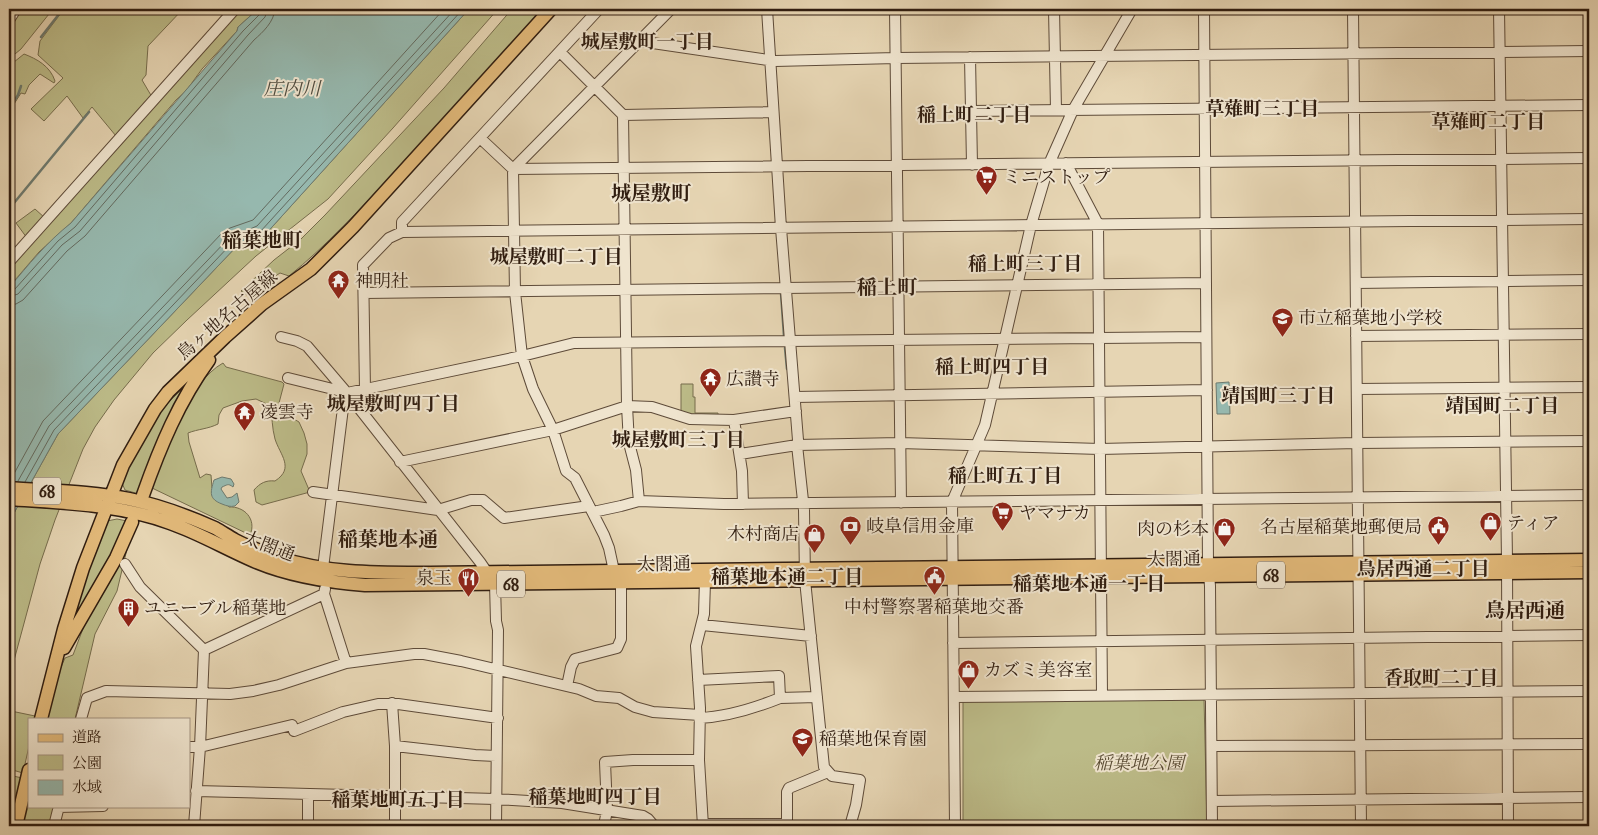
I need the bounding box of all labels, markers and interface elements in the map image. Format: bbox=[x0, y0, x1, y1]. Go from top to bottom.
district label: 城屋敷町一丁目 bbox=[580, 30, 714, 53]
water label: 庄内川 bbox=[263, 77, 322, 100]
district label: 草薙町三丁目 bbox=[1205, 97, 1319, 120]
district label: 稲上町二丁目 bbox=[917, 103, 1031, 126]
district label: 草薙町二丁目 bbox=[1431, 110, 1545, 133]
supermarket icon: ミニストップ bbox=[975, 165, 999, 196]
place label: ミニストップ bbox=[1003, 166, 1110, 188]
district label: 城屋敷町 bbox=[611, 181, 692, 205]
district label: 稲葉地町 bbox=[222, 228, 303, 252]
district label: 城屋敷町二丁目 bbox=[489, 245, 623, 268]
district label: 稲上町三丁目 bbox=[968, 252, 1082, 275]
street label: 鳥ヶ地名古屋線 bbox=[172, 265, 282, 365]
temple icon: 神明社 bbox=[327, 269, 351, 300]
place label: 神明社 bbox=[355, 270, 409, 292]
district label: 稲上町 bbox=[857, 275, 918, 299]
school or university icon: 市立稲葉地小学校 bbox=[1270, 306, 1294, 337]
place label: 市立稲葉地小学校 bbox=[1298, 307, 1442, 329]
district label: 稲上町四丁目 bbox=[935, 355, 1049, 378]
temple icon: 広讃寺 bbox=[698, 367, 722, 398]
place label: 広讃寺 bbox=[726, 368, 780, 390]
district label: 靖国町三丁目 bbox=[1221, 384, 1335, 407]
district label: 城屋敷町四丁目 bbox=[326, 392, 460, 415]
district label: 靖国町二丁目 bbox=[1445, 394, 1559, 417]
temple icon: 凌雲寺 bbox=[232, 400, 256, 431]
place label: 凌雲寺 bbox=[260, 401, 314, 423]
district label: 城屋敷町三丁目 bbox=[611, 428, 745, 451]
district label: 稲上町五丁目 bbox=[948, 464, 1062, 487]
road number: 68 bbox=[33, 478, 61, 504]
supermarket icon: ヤマナカ bbox=[991, 501, 1015, 532]
place label: ヤマナカ bbox=[1019, 502, 1091, 524]
shop icon: ティア bbox=[1479, 511, 1503, 542]
place label: ティア bbox=[1507, 512, 1560, 534]
bank icon: 岐阜信用金庫 bbox=[838, 514, 862, 545]
place label: 岐阜信用金庫 bbox=[866, 515, 974, 537]
public building icon: 名古屋稲葉地郵便局 bbox=[1426, 515, 1450, 546]
place label: 名古屋稲葉地郵便局 bbox=[1260, 516, 1422, 538]
shop icon: 肉の杉本 bbox=[1213, 517, 1237, 548]
place label: 肉の杉本 bbox=[1137, 518, 1209, 540]
shop icon: 木村商店 bbox=[803, 522, 827, 553]
place label: 木村商店 bbox=[727, 523, 799, 545]
street label: 太閤通 bbox=[240, 526, 298, 566]
district label: 稲葉地本通 bbox=[338, 527, 438, 551]
street label: 太閤通 bbox=[1147, 548, 1201, 570]
street label: 太閤通 bbox=[637, 553, 691, 575]
district label: 鳥居西通二丁目 bbox=[1356, 557, 1490, 580]
road number: 68 bbox=[1257, 562, 1285, 588]
district label: 稲葉地本通二丁目 bbox=[711, 565, 863, 588]
public building icon: 中村警察署稲葉地交番 bbox=[922, 565, 946, 596]
restaurant icon: 泉玉 bbox=[456, 566, 480, 597]
place label: 泉玉 bbox=[416, 567, 452, 589]
road number: 68 bbox=[497, 570, 525, 598]
district label: 稲葉地本通一丁目 bbox=[1013, 572, 1165, 595]
building icon: ユニーブル稲葉地 bbox=[116, 596, 140, 627]
place label: 中村警察署稲葉地交番 bbox=[844, 596, 1024, 618]
place label: ユニーブル稲葉地 bbox=[144, 597, 286, 619]
district label: 鳥居西通 bbox=[1485, 598, 1565, 622]
shop icon: カズミ美容室 bbox=[956, 658, 980, 689]
place label: カズミ美容室 bbox=[984, 659, 1092, 681]
district label: 香取町二丁目 bbox=[1384, 666, 1498, 689]
legend bbox=[28, 718, 190, 808]
school or university icon: 稲葉地保育園 bbox=[791, 727, 815, 758]
text: 道路 bbox=[72, 728, 102, 746]
place label: 稲葉地保育園 bbox=[819, 728, 927, 750]
park label: 稲葉地公園 bbox=[1094, 752, 1187, 774]
text: 公園 bbox=[72, 754, 102, 772]
text: 水域 bbox=[72, 778, 102, 796]
district label: 稲葉地町四丁目 bbox=[528, 785, 662, 808]
district label: 稲葉地町五丁目 bbox=[331, 788, 465, 811]

